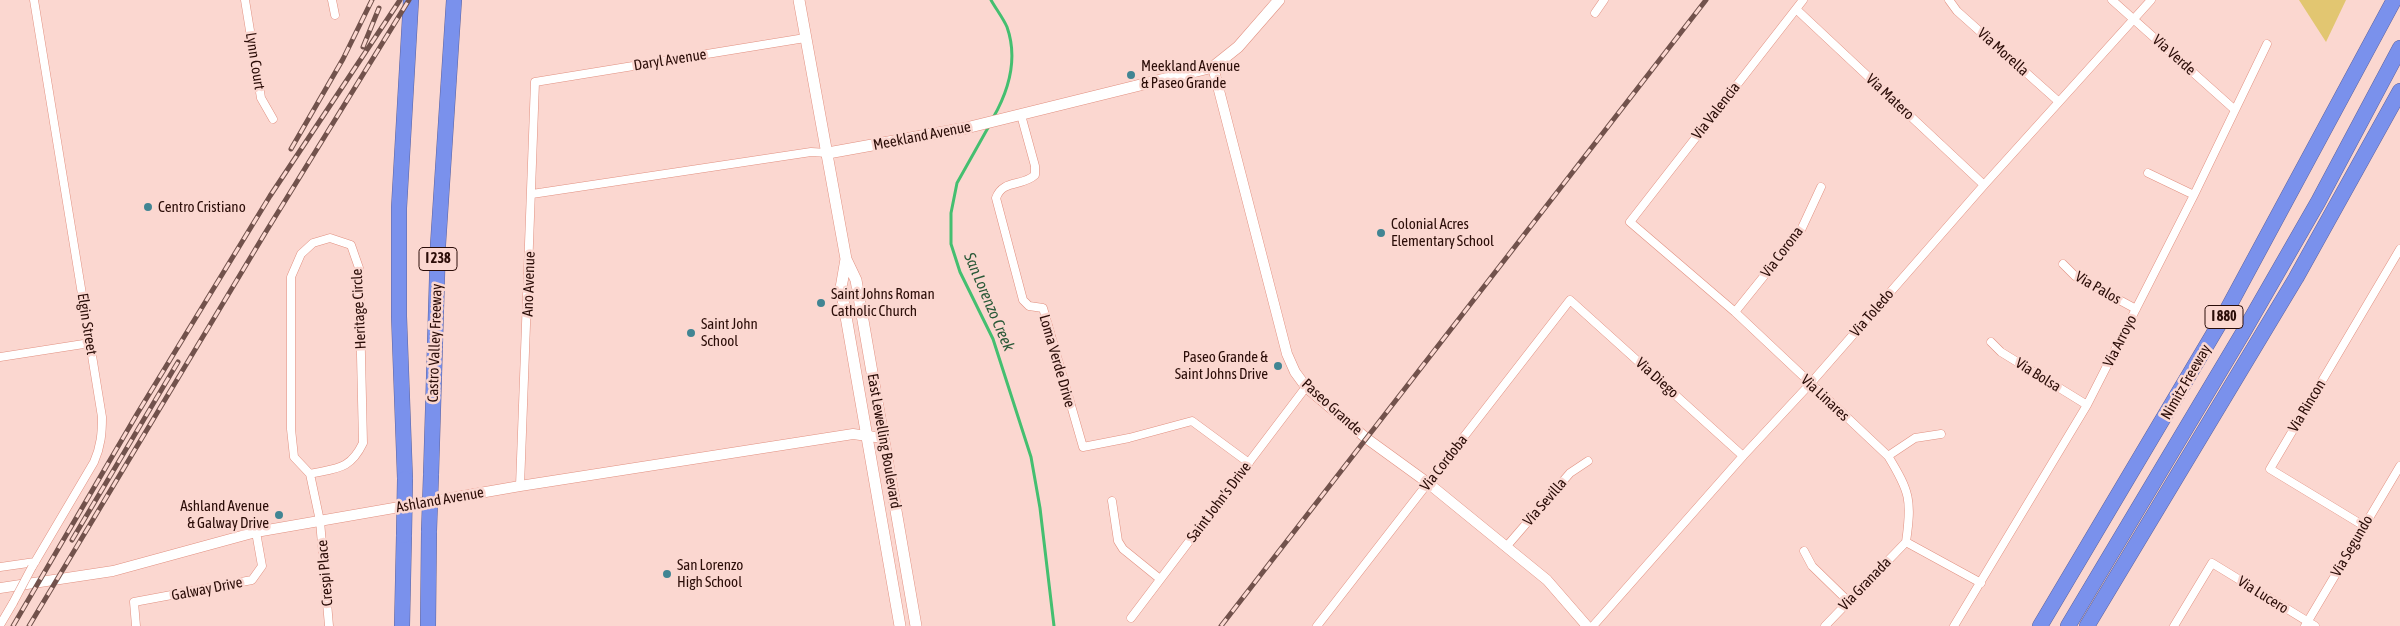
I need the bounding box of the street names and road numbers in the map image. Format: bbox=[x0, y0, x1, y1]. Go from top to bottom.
street label: Via Morella bbox=[1974, 24, 2032, 80]
street label: Lynn Court bbox=[242, 31, 268, 91]
street label: Via Verde bbox=[2149, 31, 2199, 79]
street label: Daryl Avenue bbox=[632, 45, 708, 75]
street label: Via Matero bbox=[1862, 70, 1918, 124]
street label: Via Valencia bbox=[1688, 79, 1744, 143]
street label: Meekland Avenue bbox=[872, 118, 972, 154]
street label: Via Corona bbox=[1757, 223, 1807, 281]
road number: I 238 bbox=[419, 248, 457, 270]
street label: Ano Avenue bbox=[519, 251, 539, 317]
street label: Heritage Circle bbox=[348, 268, 370, 350]
street label: Via Palos bbox=[2072, 268, 2124, 308]
street label: Castro Valley Freeway bbox=[424, 283, 446, 403]
street label: Via Toledo bbox=[1846, 285, 1898, 341]
street label: Elgin Street bbox=[73, 292, 101, 356]
road number: I 880 bbox=[2205, 306, 2243, 328]
street label: Loma Verde Drive bbox=[1035, 312, 1079, 410]
street label: Via Arroyo bbox=[2099, 312, 2141, 370]
street label: Nimitz Freeway bbox=[2157, 341, 2215, 423]
street label: Via Diego bbox=[1632, 354, 1682, 402]
street label: Via Bolsa bbox=[2012, 354, 2064, 396]
street label: Via Linares bbox=[1797, 371, 1853, 425]
street label: East Lewelling Boulevard bbox=[863, 372, 905, 510]
street label: Paseo Grande bbox=[1298, 375, 1366, 439]
street label: Via Rincon bbox=[2284, 377, 2330, 435]
street label: Via Cordoba bbox=[1416, 431, 1472, 495]
street label: Saint John's Drive bbox=[1183, 458, 1255, 546]
street label: Via Sevilla bbox=[1519, 474, 1571, 530]
street label: Ashland Avenue bbox=[395, 483, 485, 517]
street label: Via Segundo bbox=[2327, 512, 2377, 580]
street label: Crespi Place bbox=[313, 539, 337, 607]
street label: Via Granada bbox=[1835, 554, 1895, 614]
street label: Via Lucero bbox=[2234, 572, 2292, 618]
street label: Galway Drive bbox=[170, 573, 244, 605]

